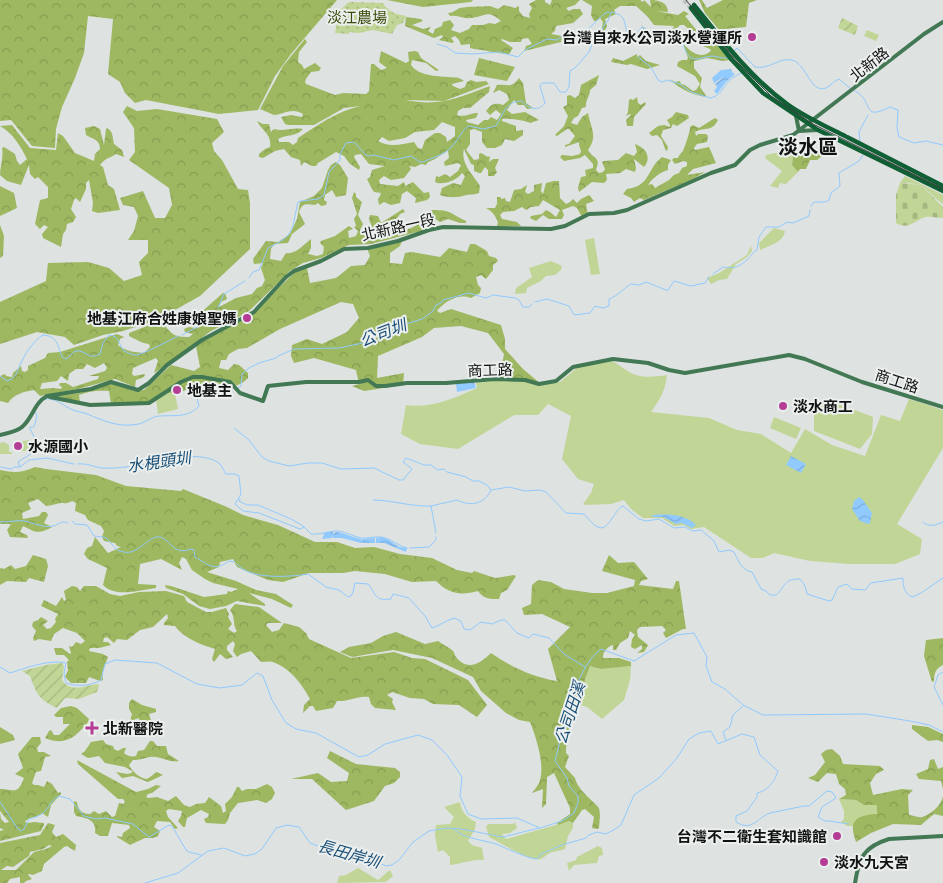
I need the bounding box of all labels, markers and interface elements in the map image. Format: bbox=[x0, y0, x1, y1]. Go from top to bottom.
park label: 淡江農場 bbox=[327, 8, 387, 27]
place label: 台灣自來水公司淡水營運所 bbox=[562, 28, 742, 47]
marker: 台灣自來水公司淡水營運所 bbox=[746, 31, 758, 43]
street label: 北新路 bbox=[845, 43, 893, 85]
district label: 淡水區 bbox=[778, 135, 838, 159]
street label: 北新路一段 bbox=[359, 209, 437, 245]
place label: 地基江府合姓康娘聖媽 bbox=[87, 309, 237, 328]
marker: 地基江府合姓康娘聖媽 bbox=[241, 312, 253, 324]
water label: 公司圳 bbox=[357, 315, 411, 350]
street label: 商工路 bbox=[467, 360, 513, 380]
street label: 商工路 bbox=[873, 365, 921, 397]
place label: 地基主 bbox=[187, 381, 232, 400]
marker: 地基主 bbox=[171, 384, 183, 396]
place label: 淡水商工 bbox=[793, 397, 853, 416]
marker: 淡水商工 bbox=[777, 400, 789, 412]
place label: 水源國小 bbox=[28, 437, 89, 456]
marker: 水源國小 bbox=[12, 440, 24, 452]
water label: 水梘頭圳 bbox=[126, 448, 194, 476]
water label: 公司田溪 bbox=[551, 678, 590, 746]
place label: 北新醫院 bbox=[103, 719, 163, 738]
marker: 北新醫院 bbox=[85, 721, 99, 735]
place label: 台灣不二衛生套知識館 bbox=[677, 827, 827, 846]
marker: 台灣不二衛生套知識館 bbox=[831, 830, 843, 842]
water label: 長田岸圳 bbox=[316, 836, 384, 873]
place label: 淡水九天宮 bbox=[834, 853, 909, 872]
marker: 淡水九天宮 bbox=[818, 856, 830, 868]

